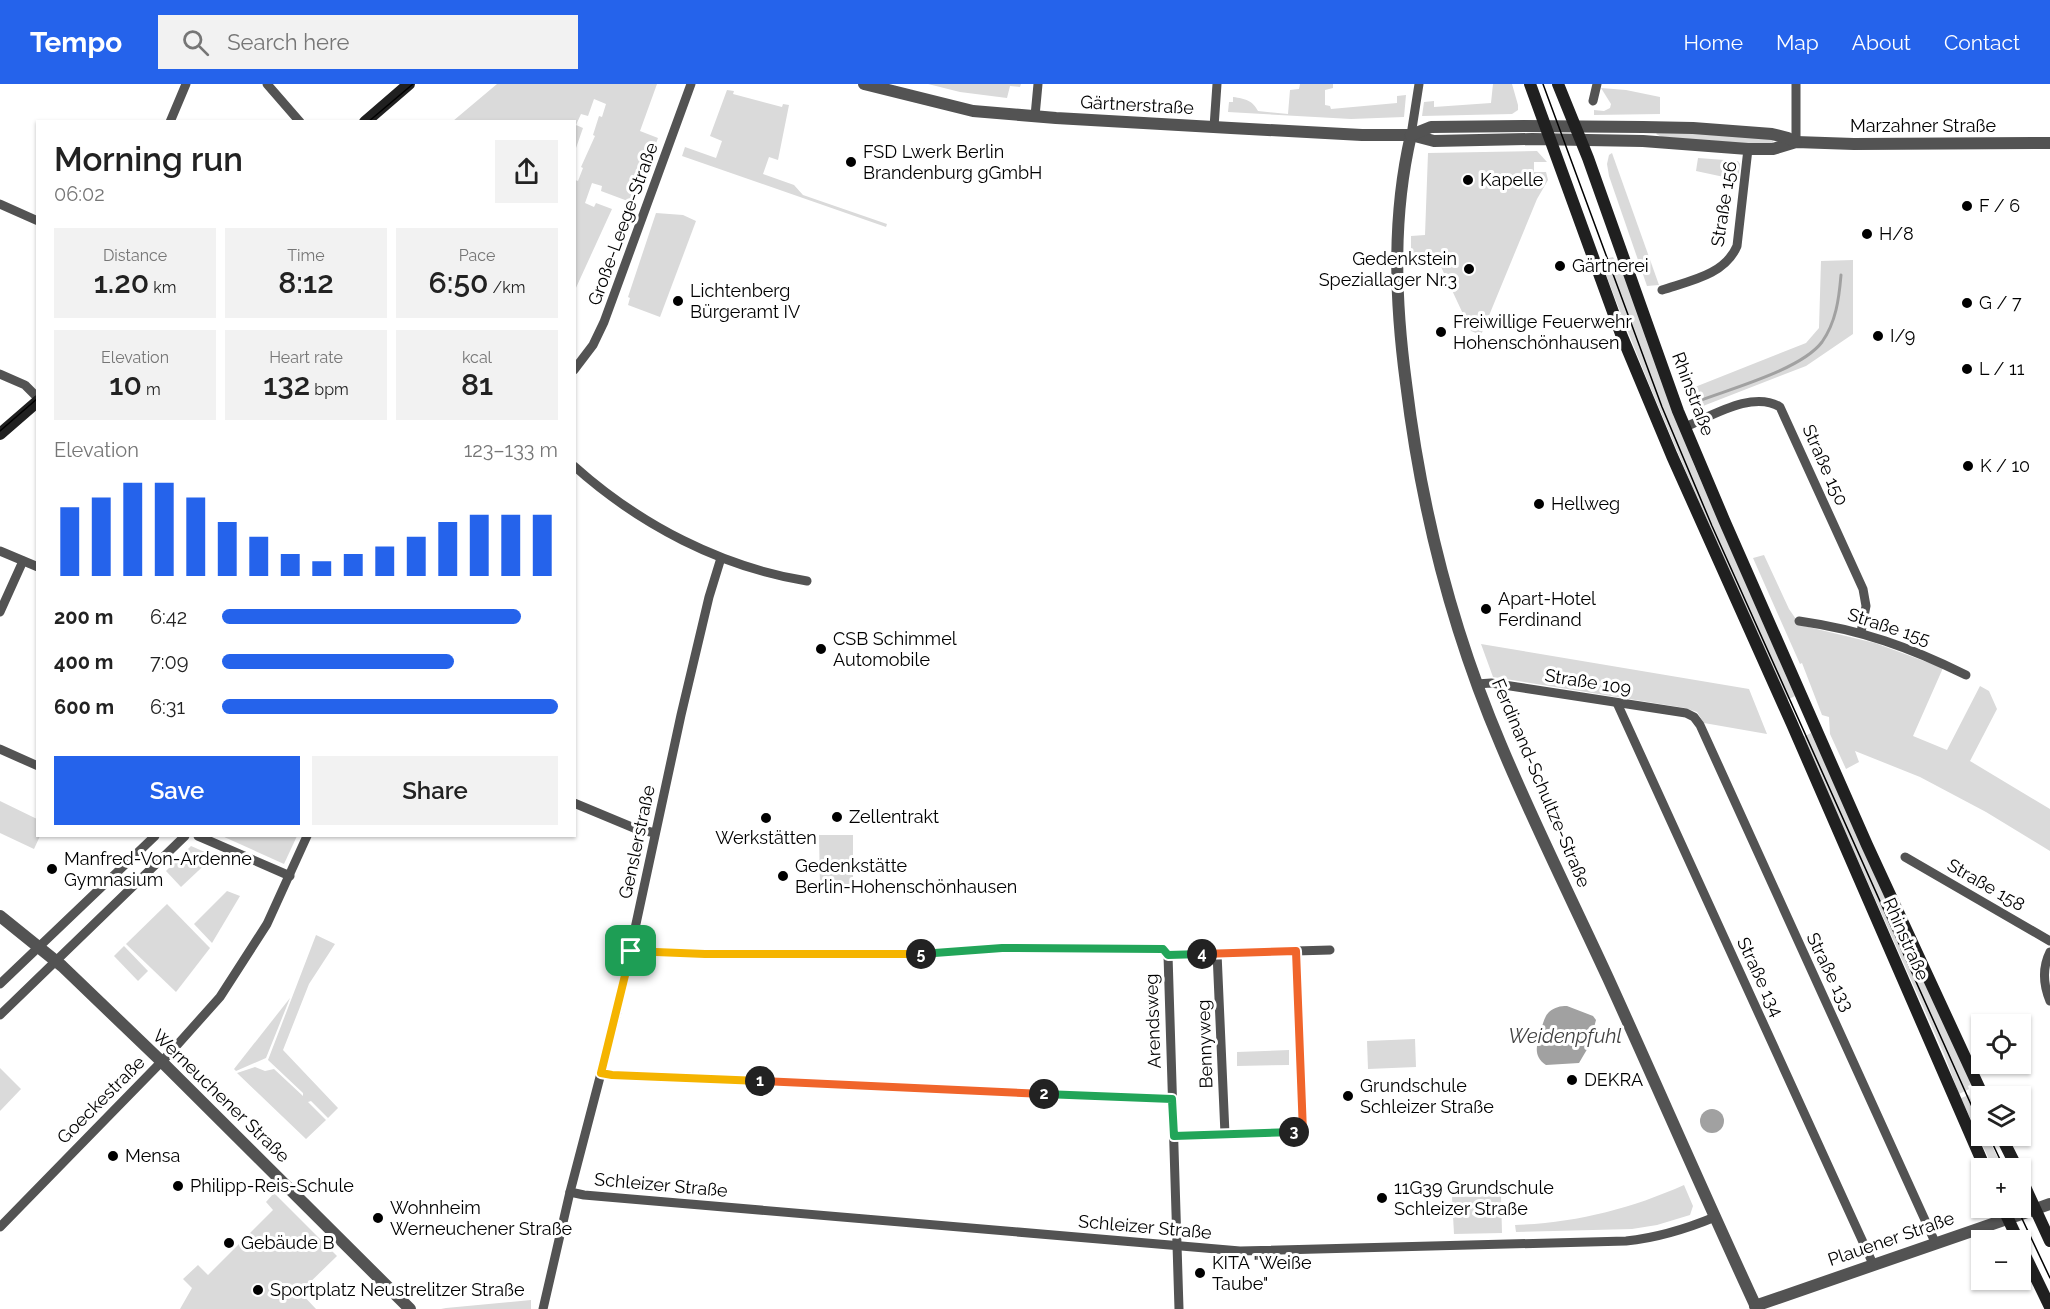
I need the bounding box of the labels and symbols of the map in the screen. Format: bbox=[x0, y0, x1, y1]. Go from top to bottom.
street label: Gärtnerstraße bbox=[1080, 91, 1195, 118]
street label: Marzahner Straße bbox=[1850, 115, 1996, 136]
street label: Große-Leege-Straße bbox=[583, 139, 662, 308]
place label: FSD Lwerk Berlin Brandenburg gGmbH bbox=[863, 141, 1042, 183]
marker: FSD Lwerk Berlin Brandenburg gGmbH bbox=[844, 155, 858, 169]
street label: Straße 156 bbox=[1706, 160, 1741, 248]
place label: Kapelle bbox=[1480, 169, 1544, 190]
marker: Kapelle bbox=[1461, 173, 1475, 187]
place label: F / 6 bbox=[1979, 195, 2020, 216]
marker: F / 6 bbox=[1960, 199, 1974, 213]
place label: H/8 bbox=[1879, 223, 1914, 244]
marker: H/8 bbox=[1860, 227, 1874, 241]
place label: Gedenkstein Speziallager Nr.3 bbox=[1319, 248, 1457, 290]
place label: Gärtnerei bbox=[1572, 255, 1649, 276]
marker: Gärtnerei bbox=[1553, 259, 1567, 273]
marker: Gedenkstein Speziallager Nr.3 bbox=[1462, 262, 1476, 276]
place label: Lichtenberg Bürgeramt IV bbox=[690, 280, 800, 322]
place label: G / 7 bbox=[1979, 292, 2022, 313]
marker: Lichtenberg Bürgeramt IV bbox=[671, 294, 685, 308]
marker: G / 7 bbox=[1960, 296, 1974, 310]
place label: Freiwillige Feuerwehr Hohenschönhausen bbox=[1453, 311, 1633, 353]
marker: Freiwillige Feuerwehr Hohenschönhausen bbox=[1434, 325, 1448, 339]
place label: I/9 bbox=[1890, 325, 1915, 346]
marker: I/9 bbox=[1871, 329, 1885, 343]
street label: Rhinstraße bbox=[1668, 349, 1719, 439]
place label: L / 11 bbox=[1979, 358, 2025, 379]
marker: L / 11 bbox=[1960, 362, 1974, 376]
street label: Straße 150 bbox=[1798, 421, 1853, 509]
place label: K / 10 bbox=[1980, 455, 2030, 476]
marker: K / 10 bbox=[1961, 459, 1975, 473]
place label: Hellweg bbox=[1551, 493, 1620, 514]
marker: Hellweg bbox=[1532, 497, 1546, 511]
place label: Apart-Hotel Ferdinand bbox=[1498, 588, 1596, 630]
marker: Apart-Hotel Ferdinand bbox=[1479, 602, 1493, 616]
street label: Straße 155 bbox=[1845, 603, 1933, 650]
place label: CSB Schimmel Automobile bbox=[833, 628, 957, 670]
marker: CSB Schimmel Automobile bbox=[814, 642, 828, 656]
street label: Straße 109 bbox=[1543, 664, 1633, 699]
street label: Ferdinand-Schultze-Straße bbox=[1488, 675, 1595, 891]
street label: Genslerstraße bbox=[614, 783, 659, 901]
place label: Zellentrakt bbox=[849, 806, 939, 827]
marker: Zellentrakt bbox=[830, 810, 844, 824]
marker: Werkstätten bbox=[759, 811, 773, 825]
place label: Werkstätten bbox=[715, 827, 817, 848]
place label: Manfred-Von-Ardenne Gymnasium bbox=[64, 848, 252, 890]
street label: Straße 158 bbox=[1944, 854, 2029, 915]
place label: Gedenkstätte Berlin-Hohenschönhausen bbox=[795, 855, 1017, 897]
marker: Manfred-Von-Ardenne Gymnasium bbox=[45, 862, 59, 876]
marker: Gedenkstätte Berlin-Hohenschönhausen bbox=[776, 869, 790, 883]
street label: Rhinstraße bbox=[1879, 894, 1934, 984]
pin bbox=[605, 925, 656, 976]
street label: Straße 133 bbox=[1802, 929, 1858, 1015]
street label: Straße 134 bbox=[1733, 934, 1788, 1020]
pin: 5 bbox=[906, 939, 936, 969]
pin: 4 bbox=[1187, 939, 1217, 969]
street label: Arendsweg bbox=[1140, 973, 1165, 1069]
street label: Bennyweg bbox=[1192, 999, 1217, 1089]
water label: Weidenpfuhl bbox=[1508, 1024, 1622, 1048]
street label: Werneuchener Straße bbox=[149, 1025, 294, 1167]
street label: Goeckestraße bbox=[53, 1051, 149, 1148]
pin: 1 bbox=[745, 1066, 775, 1096]
place label: DEKRA bbox=[1584, 1069, 1643, 1090]
marker: DEKRA bbox=[1565, 1073, 1579, 1087]
place label: Grundschule Schleizer Straße bbox=[1360, 1075, 1494, 1117]
pin: 2 bbox=[1029, 1079, 1059, 1109]
marker: Grundschule Schleizer Straße bbox=[1341, 1089, 1355, 1103]
pin: 3 bbox=[1279, 1117, 1309, 1147]
place label: Mensa bbox=[125, 1145, 180, 1166]
marker: Mensa bbox=[106, 1149, 120, 1163]
street label: Schleizer Straße bbox=[593, 1168, 729, 1201]
place label: Philipp-Reis-Schule bbox=[190, 1175, 354, 1196]
place label: 11G39 Grundschule Schleizer Straße bbox=[1394, 1177, 1554, 1219]
marker: Philipp-Reis-Schule bbox=[171, 1179, 185, 1193]
marker: 11G39 Grundschule Schleizer Straße bbox=[1375, 1191, 1389, 1205]
place label: Wohnheim Werneuchener Straße bbox=[390, 1197, 573, 1239]
street label: Plauener Straße bbox=[1825, 1207, 1957, 1270]
street label: Schleizer Straße bbox=[1077, 1210, 1213, 1243]
marker: Wohnheim Werneuchener Straße bbox=[371, 1211, 385, 1225]
place label: Gebäude B bbox=[241, 1232, 334, 1253]
marker: Gebäude B bbox=[222, 1236, 236, 1250]
place label: KITA "Weiße Taube" bbox=[1212, 1252, 1312, 1294]
marker: KITA "Weiße Taube" bbox=[1193, 1266, 1207, 1280]
place label: Sportplatz Neustrelitzer Straße bbox=[270, 1279, 525, 1300]
marker: Sportplatz Neustrelitzer Straße bbox=[251, 1283, 265, 1297]

